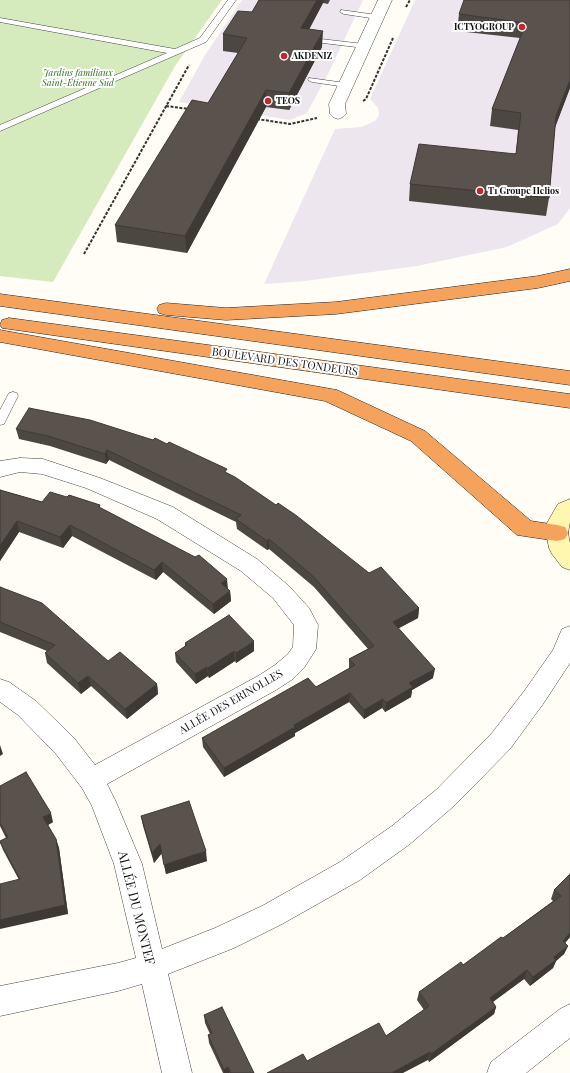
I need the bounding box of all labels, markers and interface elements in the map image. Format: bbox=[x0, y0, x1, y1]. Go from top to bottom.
place label: ICTYOGROUP bbox=[454, 22, 514, 32]
marker: ICTYOGROUP bbox=[517, 22, 527, 32]
marker: AKDENIZ bbox=[279, 51, 289, 61]
place label: AKDENIZ bbox=[292, 51, 332, 61]
park label: Jardins familiaux Saint-Étienne Sud bbox=[42, 68, 114, 89]
marker: TEOS bbox=[263, 96, 273, 106]
place label: TEOS bbox=[276, 96, 300, 106]
marker: T1 Groupe Helios bbox=[475, 186, 485, 196]
place label: T1 Groupe Helios bbox=[488, 186, 559, 196]
street label: BOULEVARD DES TONDEURS bbox=[211, 345, 359, 379]
street label: ALLÉE DES ERINOLLES bbox=[177, 667, 285, 737]
street label: ALLÉE DU MONTEF bbox=[114, 849, 158, 967]

